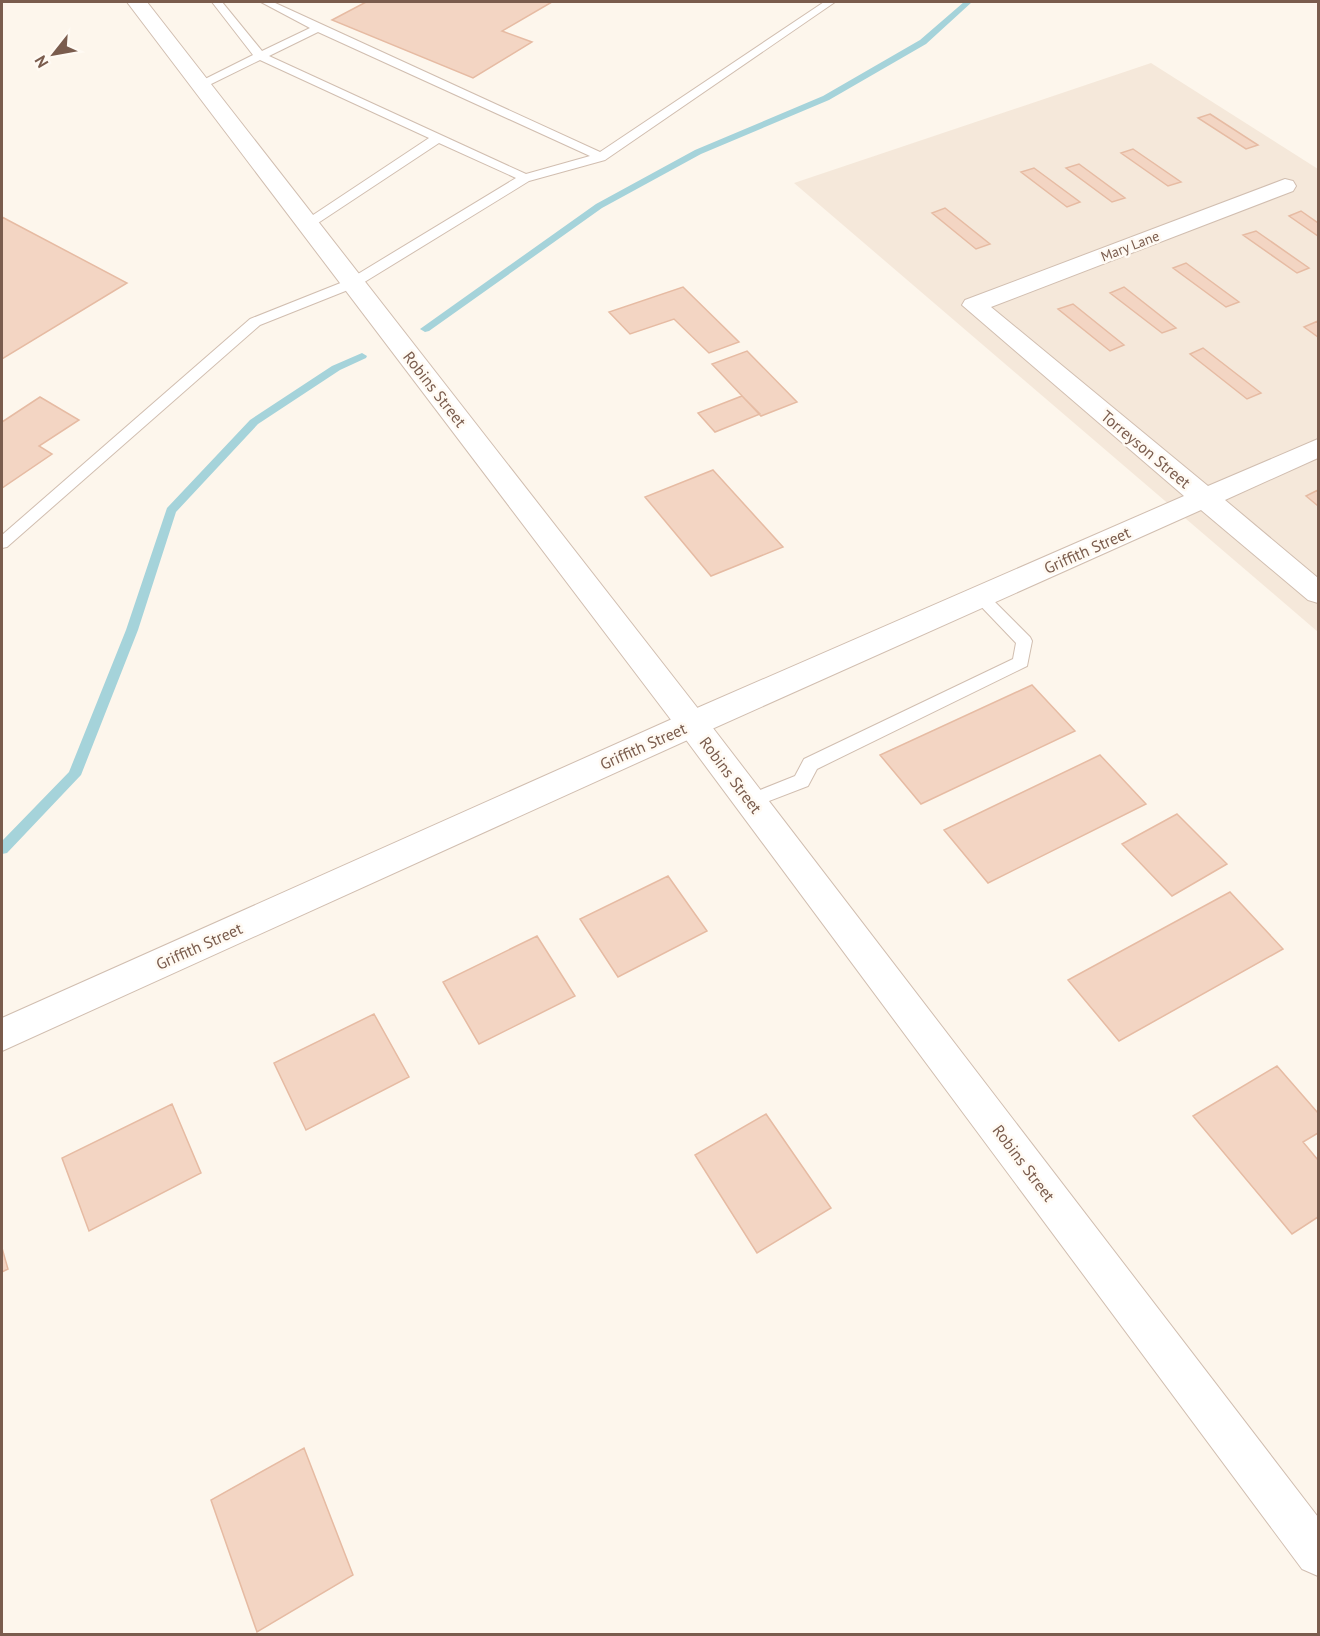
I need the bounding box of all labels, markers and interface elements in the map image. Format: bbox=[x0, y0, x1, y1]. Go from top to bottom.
north arrow bbox=[24, 24, 84, 84]
text: N bbox=[30, 52, 52, 71]
street label: Mary Lane bbox=[1098, 227, 1162, 265]
street label: Robins Street bbox=[399, 347, 471, 431]
street label: Torreyson Street bbox=[1097, 406, 1195, 493]
street label: Griffith Street bbox=[1041, 522, 1134, 578]
street label: Griffith Street bbox=[597, 718, 690, 774]
street label: Robins Street bbox=[696, 733, 767, 818]
street label: Griffith Street bbox=[153, 918, 246, 974]
street label: Robins Street bbox=[989, 1121, 1060, 1206]

